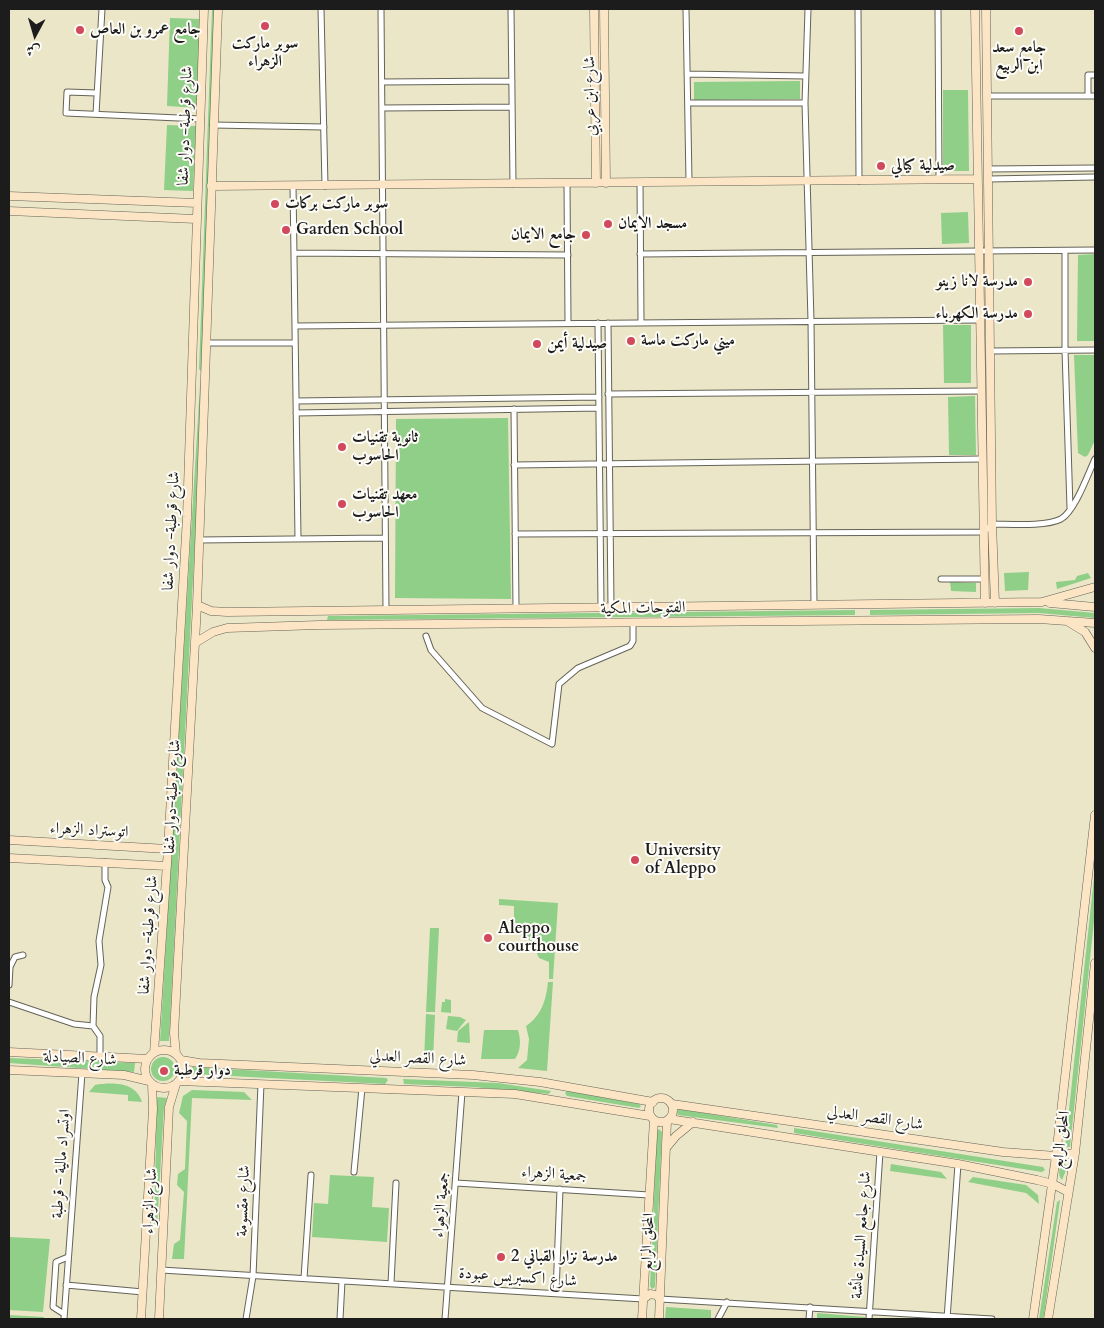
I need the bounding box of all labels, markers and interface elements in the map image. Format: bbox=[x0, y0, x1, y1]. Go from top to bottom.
north arrow bbox=[10, 10, 60, 60]
place label: جامع عمرو بن العاص bbox=[90, 20, 201, 40]
marker: سوبر ماركت الزهراء bbox=[259, 20, 271, 32]
marker: جامع عمرو بن العاص bbox=[74, 24, 86, 36]
marker: جامع سعد ابن الربيع bbox=[1013, 25, 1025, 37]
place label: سوبر ماركت الزهراء bbox=[232, 34, 298, 72]
place label: جامع سعد ابن الربيع bbox=[992, 38, 1046, 76]
text: ش bbox=[25, 40, 41, 61]
street label: شارع ابن عربي bbox=[581, 56, 601, 136]
street label: شارع قرطبة- دوار شفا bbox=[174, 66, 198, 186]
place label: صيدلية كيالي bbox=[891, 156, 955, 176]
marker: صيدلية كيالي bbox=[875, 160, 887, 172]
place label: سوبر ماركت بركات bbox=[285, 194, 388, 214]
marker: سوبر ماركت بركات bbox=[269, 198, 281, 210]
place label: مسجد الايمان bbox=[618, 214, 687, 234]
marker: مسجد الايمان bbox=[602, 218, 614, 230]
place label: Garden School bbox=[296, 220, 403, 240]
marker: Garden School bbox=[280, 224, 292, 236]
place label: جامع الايمان bbox=[511, 225, 576, 245]
marker: جامع الايمان bbox=[580, 229, 592, 241]
place label: مدرسة لانا زينو bbox=[936, 272, 1018, 292]
marker: مدرسة لانا زينو bbox=[1022, 276, 1034, 288]
place label: مدرسة الكهرباء bbox=[935, 304, 1018, 324]
marker: مدرسة الكهرباء bbox=[1022, 308, 1034, 320]
place label: ميني ماركت ماسة bbox=[641, 331, 735, 351]
place label: صيدلية أيمن bbox=[547, 334, 607, 354]
marker: ميني ماركت ماسة bbox=[625, 335, 637, 347]
marker: صيدلية أيمن bbox=[531, 338, 543, 350]
place label: ثانوية تقنيات الحاسوب bbox=[352, 428, 418, 466]
marker: ثانوية تقنيات الحاسوب bbox=[336, 441, 348, 453]
street label: شارع قرطبة- دوار شفا bbox=[159, 471, 185, 591]
place label: معهد تقنيات الحاسوب bbox=[352, 485, 418, 523]
marker: معهد تقنيات الحاسوب bbox=[336, 498, 348, 510]
street label: الفتوحات المكية bbox=[600, 599, 686, 619]
street label: شارع قرطبة-دوار شفا bbox=[160, 739, 186, 855]
street label: اتوستراد الزهراء bbox=[49, 819, 129, 843]
place label: University of Aleppo bbox=[645, 841, 721, 879]
marker: University of Aleppo bbox=[629, 854, 641, 866]
street label: شارع قرطبة- دوار شفا bbox=[135, 875, 163, 995]
place label: Aleppo courthouse bbox=[498, 919, 579, 957]
marker: Aleppo courthouse bbox=[482, 932, 494, 944]
street label: شارع الصيادلة bbox=[43, 1047, 117, 1071]
street label: شارع القصر العدلي bbox=[369, 1047, 467, 1071]
place label: دوار قرطبة bbox=[174, 1061, 231, 1081]
marker: دوار قرطبة bbox=[158, 1065, 170, 1077]
street label: شارع القصر العدلي bbox=[826, 1103, 924, 1135]
street label: اوتسراد مالية - قرطبة bbox=[49, 1109, 75, 1219]
street label: المحلق الرابع bbox=[1049, 1110, 1075, 1170]
street label: جمعية الزهراء bbox=[521, 1163, 587, 1187]
street label: شارع مقسومة bbox=[233, 1165, 255, 1237]
street label: شارع الزهراء bbox=[140, 1168, 162, 1234]
street label: شارع جامع السيدة عائشة bbox=[848, 1170, 876, 1300]
street label: جمعية الزهواء bbox=[430, 1171, 454, 1239]
street label: المحلق الرابع bbox=[638, 1213, 660, 1271]
place label: مدرسة نزار القباني 2 bbox=[511, 1247, 618, 1267]
marker: مدرسة نزار القباني 2 bbox=[495, 1251, 507, 1263]
street label: شارع اكسبريس عبودة bbox=[458, 1264, 578, 1292]

